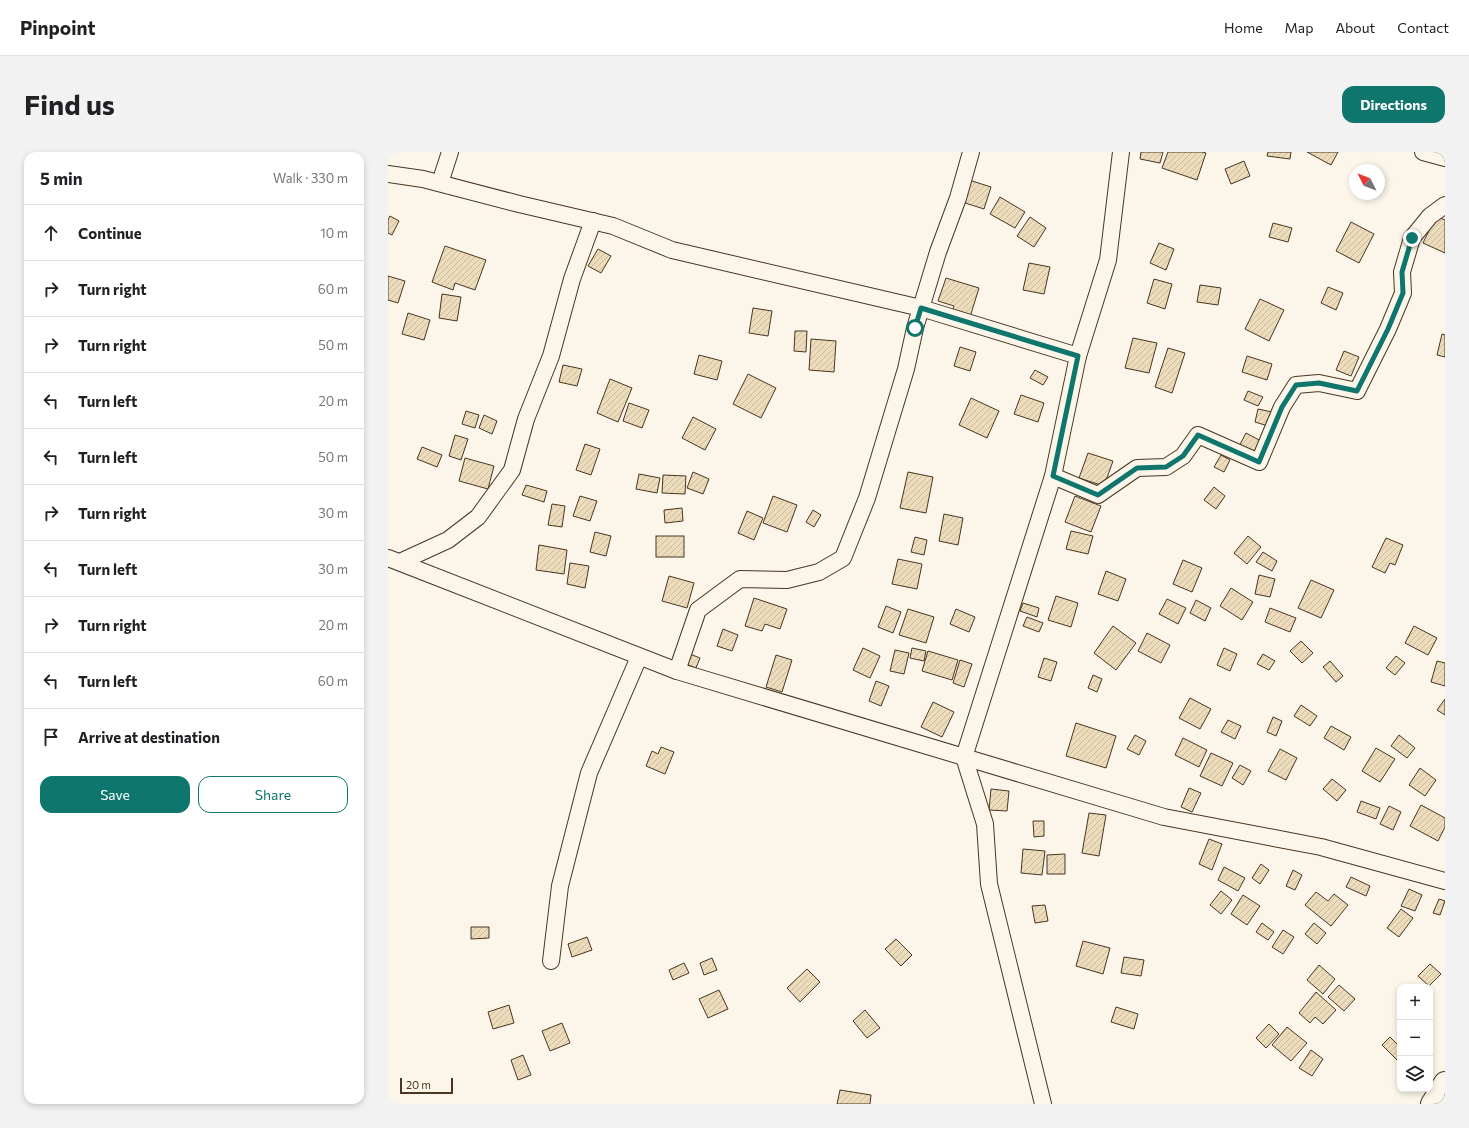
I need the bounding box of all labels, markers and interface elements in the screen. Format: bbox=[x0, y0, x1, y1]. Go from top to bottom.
text: Pinpoint bbox=[20, 16, 96, 39]
text: Home bbox=[1224, 19, 1263, 36]
text: Map bbox=[1285, 19, 1313, 36]
text: About bbox=[1335, 19, 1375, 36]
text: Contact bbox=[1397, 19, 1449, 36]
button: Directions bbox=[1342, 86, 1445, 123]
text: Find us bbox=[24, 87, 115, 121]
north arrow bbox=[1349, 164, 1385, 200]
text: 5 min bbox=[40, 168, 83, 189]
text: Walk · 330 m bbox=[273, 170, 348, 186]
icon: ahead bbox=[40, 222, 62, 244]
text: Continue bbox=[78, 224, 142, 242]
text: 10 m bbox=[320, 225, 348, 241]
route end bbox=[1403, 229, 1421, 247]
icon: right bbox=[40, 278, 62, 300]
text: Turn right bbox=[78, 280, 147, 298]
text: 60 m bbox=[318, 281, 348, 297]
route start bbox=[906, 319, 924, 337]
icon: right bbox=[40, 334, 62, 356]
text: Turn right bbox=[78, 336, 147, 354]
text: 50 m bbox=[318, 337, 348, 353]
icon: left bbox=[40, 390, 62, 412]
text: Turn left bbox=[78, 392, 137, 410]
text: 20 m bbox=[319, 393, 348, 409]
icon: left bbox=[40, 446, 62, 468]
text: Turn left bbox=[78, 448, 137, 466]
text: 50 m bbox=[318, 449, 348, 465]
icon: right bbox=[40, 502, 62, 524]
text: Turn right bbox=[78, 504, 147, 522]
text: 30 m bbox=[318, 505, 348, 521]
icon: left bbox=[40, 558, 62, 580]
text: Turn left bbox=[78, 560, 137, 578]
text: 30 m bbox=[318, 561, 348, 577]
icon: right bbox=[40, 614, 62, 636]
text: Turn right bbox=[78, 616, 147, 634]
text: 20 m bbox=[319, 617, 348, 633]
icon: left bbox=[40, 670, 62, 692]
text: Turn left bbox=[78, 672, 137, 690]
text: 60 m bbox=[318, 673, 348, 689]
icon: arrive bbox=[40, 726, 62, 748]
text: Arrive at destination bbox=[78, 728, 220, 746]
button: Save bbox=[40, 776, 190, 813]
button: Share bbox=[198, 776, 348, 813]
map controls bbox=[1397, 984, 1433, 1092]
button: + bbox=[1397, 984, 1433, 1020]
button: − bbox=[1397, 1020, 1433, 1056]
button: layers bbox=[1397, 1056, 1433, 1092]
scale bar bbox=[400, 1076, 453, 1095]
text: 20 m bbox=[406, 1078, 431, 1091]

